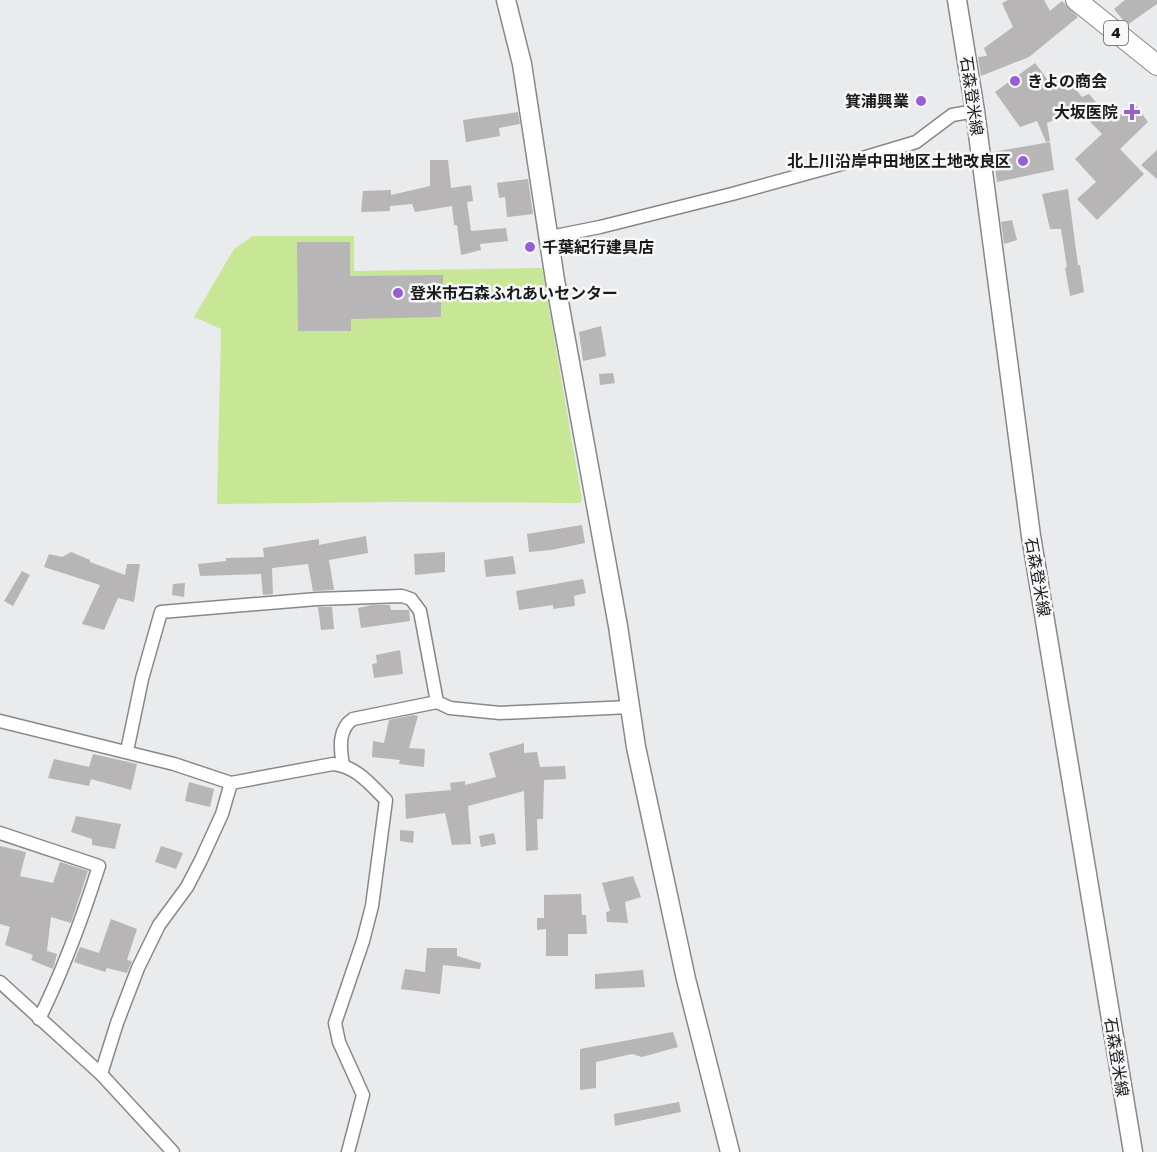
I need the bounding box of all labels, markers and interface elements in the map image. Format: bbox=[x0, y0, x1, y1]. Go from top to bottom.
road number: 4 bbox=[1104, 21, 1128, 45]
street label: 石森登米線 bbox=[957, 55, 987, 137]
place label: きよの商会 bbox=[1027, 71, 1107, 91]
marker: きよの商会 bbox=[1008, 74, 1022, 88]
place label: 箕浦興業 bbox=[845, 91, 909, 111]
marker: 箕浦興業 bbox=[914, 94, 928, 108]
place label: 大坂医院 bbox=[1054, 102, 1118, 122]
marker: 大坂医院 bbox=[1123, 103, 1141, 121]
place label: 北上川沿岸中田地区土地改良区 bbox=[787, 151, 1011, 171]
marker: 北上川沿岸中田地区土地改良区 bbox=[1016, 154, 1030, 168]
place label: 千葉紀行建具店 bbox=[542, 237, 654, 257]
marker: 千葉紀行建具店 bbox=[523, 240, 537, 254]
place label: 登米市石森ふれあいセンター bbox=[410, 283, 618, 303]
marker: 登米市石森ふれあいセンター bbox=[391, 286, 405, 300]
street label: 石森登米線 bbox=[1021, 536, 1055, 618]
street label: 石森登米線 bbox=[1101, 1016, 1133, 1098]

